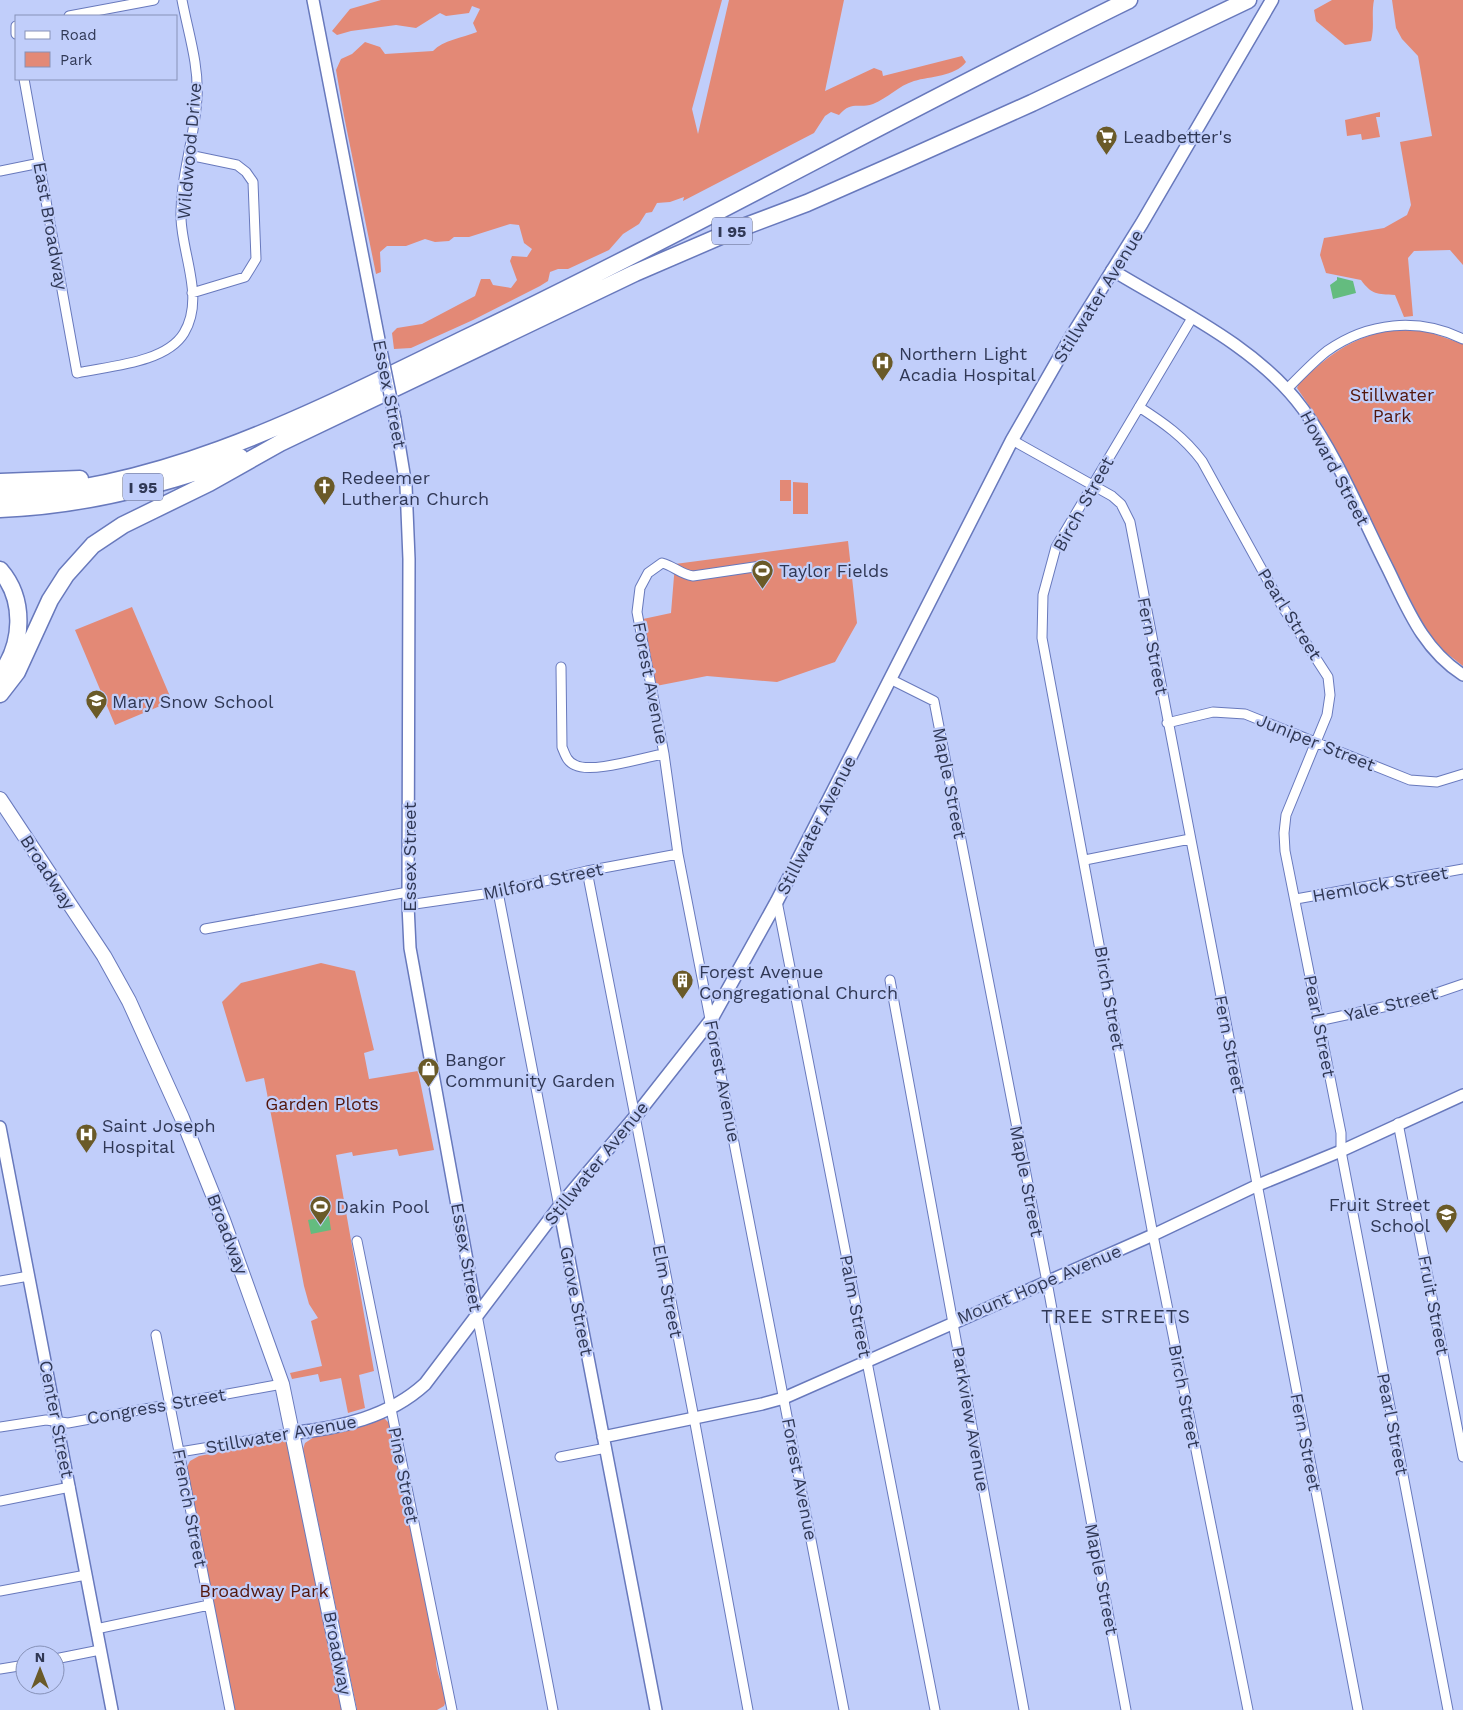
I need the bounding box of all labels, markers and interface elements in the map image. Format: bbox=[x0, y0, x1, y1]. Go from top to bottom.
legend bbox=[15, 15, 178, 80]
text: Road bbox=[60, 26, 97, 44]
text: Park bbox=[60, 51, 93, 69]
street label: Wildwood Drive bbox=[173, 82, 205, 220]
supermarket icon: Leadbetter's bbox=[1095, 124, 1119, 155]
place label: Leadbetter's bbox=[1123, 126, 1232, 147]
street label: East Broadway bbox=[29, 160, 73, 292]
road number: I 95 bbox=[712, 218, 752, 245]
street label: Stillwater Avenue bbox=[1049, 225, 1147, 367]
street label: Essex Street bbox=[369, 338, 411, 450]
place label: Northern Light Acadia Hospital bbox=[899, 343, 1036, 385]
hospital icon: Northern Light Acadia Hospital bbox=[871, 351, 895, 382]
park label: Stillwater Park bbox=[1350, 384, 1434, 426]
street label: Howard Street bbox=[1296, 407, 1374, 530]
street label: Birch Street bbox=[1048, 453, 1118, 555]
place label: Redeemer Lutheran Church bbox=[341, 467, 489, 509]
road number: I 95 bbox=[123, 474, 163, 501]
church icon: Redeemer Lutheran Church bbox=[313, 475, 337, 506]
sports icon: Taylor Fields bbox=[751, 558, 775, 589]
place label: Taylor Fields bbox=[779, 560, 889, 581]
street label: Pearl Street bbox=[1254, 564, 1327, 664]
street label: Fern Street bbox=[1133, 595, 1173, 697]
street label: Forest Avenue bbox=[629, 620, 673, 746]
school or university icon: Mary Snow School bbox=[84, 689, 108, 720]
place label: Mary Snow School bbox=[112, 691, 274, 712]
street label: Juniper Street bbox=[1254, 709, 1379, 776]
street label: Maple Street bbox=[929, 726, 971, 841]
street label: Stillwater Avenue bbox=[772, 752, 860, 898]
street label: Essex Street bbox=[399, 802, 420, 912]
street label: Broadway bbox=[16, 831, 80, 914]
street label: Milford Street bbox=[481, 858, 605, 904]
street label: Hemlock Street bbox=[1311, 862, 1450, 906]
street label: Birch Street bbox=[1091, 944, 1130, 1052]
place label: Forest Avenue Congregational Church bbox=[699, 961, 898, 1003]
building icon: Forest Avenue Congregational Church bbox=[671, 969, 695, 1000]
street label: Pearl Street bbox=[1300, 973, 1340, 1079]
street label: Yale Street bbox=[1342, 982, 1440, 1026]
street label: Fern Street bbox=[1210, 993, 1250, 1095]
street label: Forest Avenue bbox=[701, 1018, 745, 1144]
place label: Bangor Community Garden bbox=[445, 1049, 615, 1091]
shop icon: Bangor Community Garden bbox=[417, 1057, 441, 1088]
park label: Garden Plots bbox=[265, 1093, 379, 1114]
street label: Stillwater Avenue bbox=[540, 1097, 652, 1229]
place label: Saint Joseph Hospital bbox=[102, 1115, 216, 1157]
hospital icon: Saint Joseph Hospital bbox=[74, 1123, 98, 1154]
street label: Maple Street bbox=[1006, 1124, 1048, 1239]
street label: Broadway bbox=[203, 1191, 253, 1278]
sports icon: Dakin Pool bbox=[308, 1194, 332, 1225]
place label: Fruit Street School bbox=[1329, 1194, 1430, 1236]
place label: Dakin Pool bbox=[336, 1196, 430, 1217]
street label: Essex Street bbox=[447, 1201, 487, 1313]
school or university icon: Fruit Street School bbox=[1434, 1202, 1458, 1233]
street label: Mount Hope Avenue bbox=[954, 1240, 1124, 1328]
street label: Elm Street bbox=[649, 1243, 687, 1340]
street label: Grove Street bbox=[556, 1245, 598, 1358]
street label: Palm Street bbox=[836, 1253, 876, 1360]
street label: Fruit Street bbox=[1414, 1253, 1454, 1357]
district label: TREE STREETS bbox=[1041, 1305, 1191, 1328]
street label: Birch Street bbox=[1165, 1342, 1205, 1450]
street label: Parkview Avenue bbox=[948, 1345, 994, 1493]
street label: Center Street bbox=[35, 1359, 79, 1480]
street label: Pearl Street bbox=[1373, 1371, 1413, 1477]
street label: Congress Street bbox=[85, 1383, 227, 1429]
street label: Fern Street bbox=[1286, 1391, 1326, 1493]
street label: Stillwater Avenue bbox=[204, 1410, 358, 1458]
street label: Forest Avenue bbox=[778, 1416, 822, 1542]
street label: Pine Street bbox=[384, 1425, 424, 1525]
street label: French Street bbox=[168, 1447, 212, 1570]
street label: Maple Street bbox=[1081, 1522, 1123, 1637]
park label: Broadway Park bbox=[199, 1580, 329, 1601]
street label: Broadway bbox=[320, 1609, 357, 1697]
north arrow bbox=[15, 1645, 65, 1695]
text: N bbox=[35, 1649, 45, 1665]

